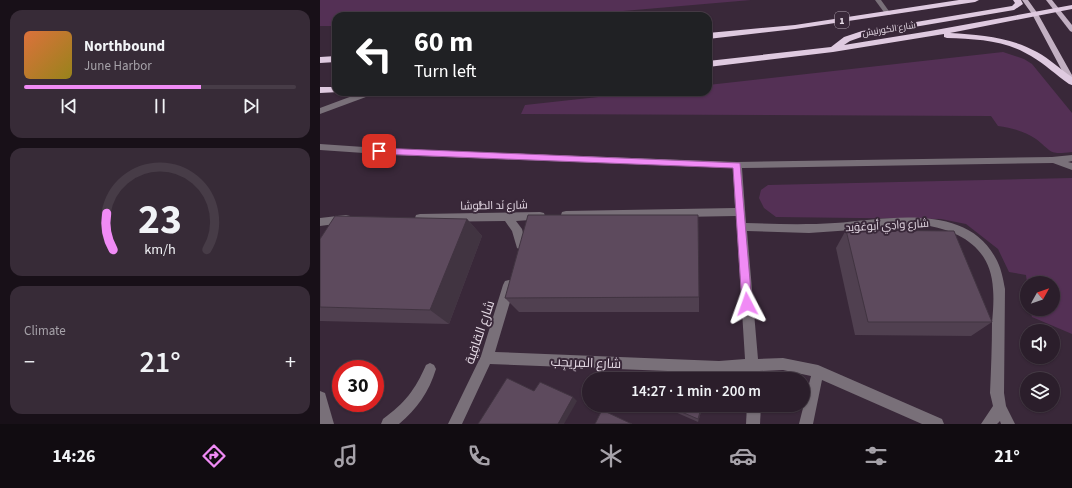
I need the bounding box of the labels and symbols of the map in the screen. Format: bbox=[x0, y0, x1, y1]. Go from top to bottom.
road number: 1 bbox=[835, 12, 849, 28]
street label: شارع الكورنيش bbox=[861, 19, 917, 40]
pin bbox=[362, 134, 396, 168]
street label: شارع نَد الطُّوشا bbox=[460, 197, 528, 214]
street label: شارع وادِي أبوعُوَيد bbox=[845, 216, 929, 236]
north arrow bbox=[1020, 276, 1060, 316]
position arrow bbox=[726, 283, 768, 325]
street label: شارع القافِية bbox=[461, 298, 499, 367]
street label: شارع المِرِيجِب bbox=[550, 353, 622, 373]
speed limit sign: 30 bbox=[332, 360, 384, 412]

